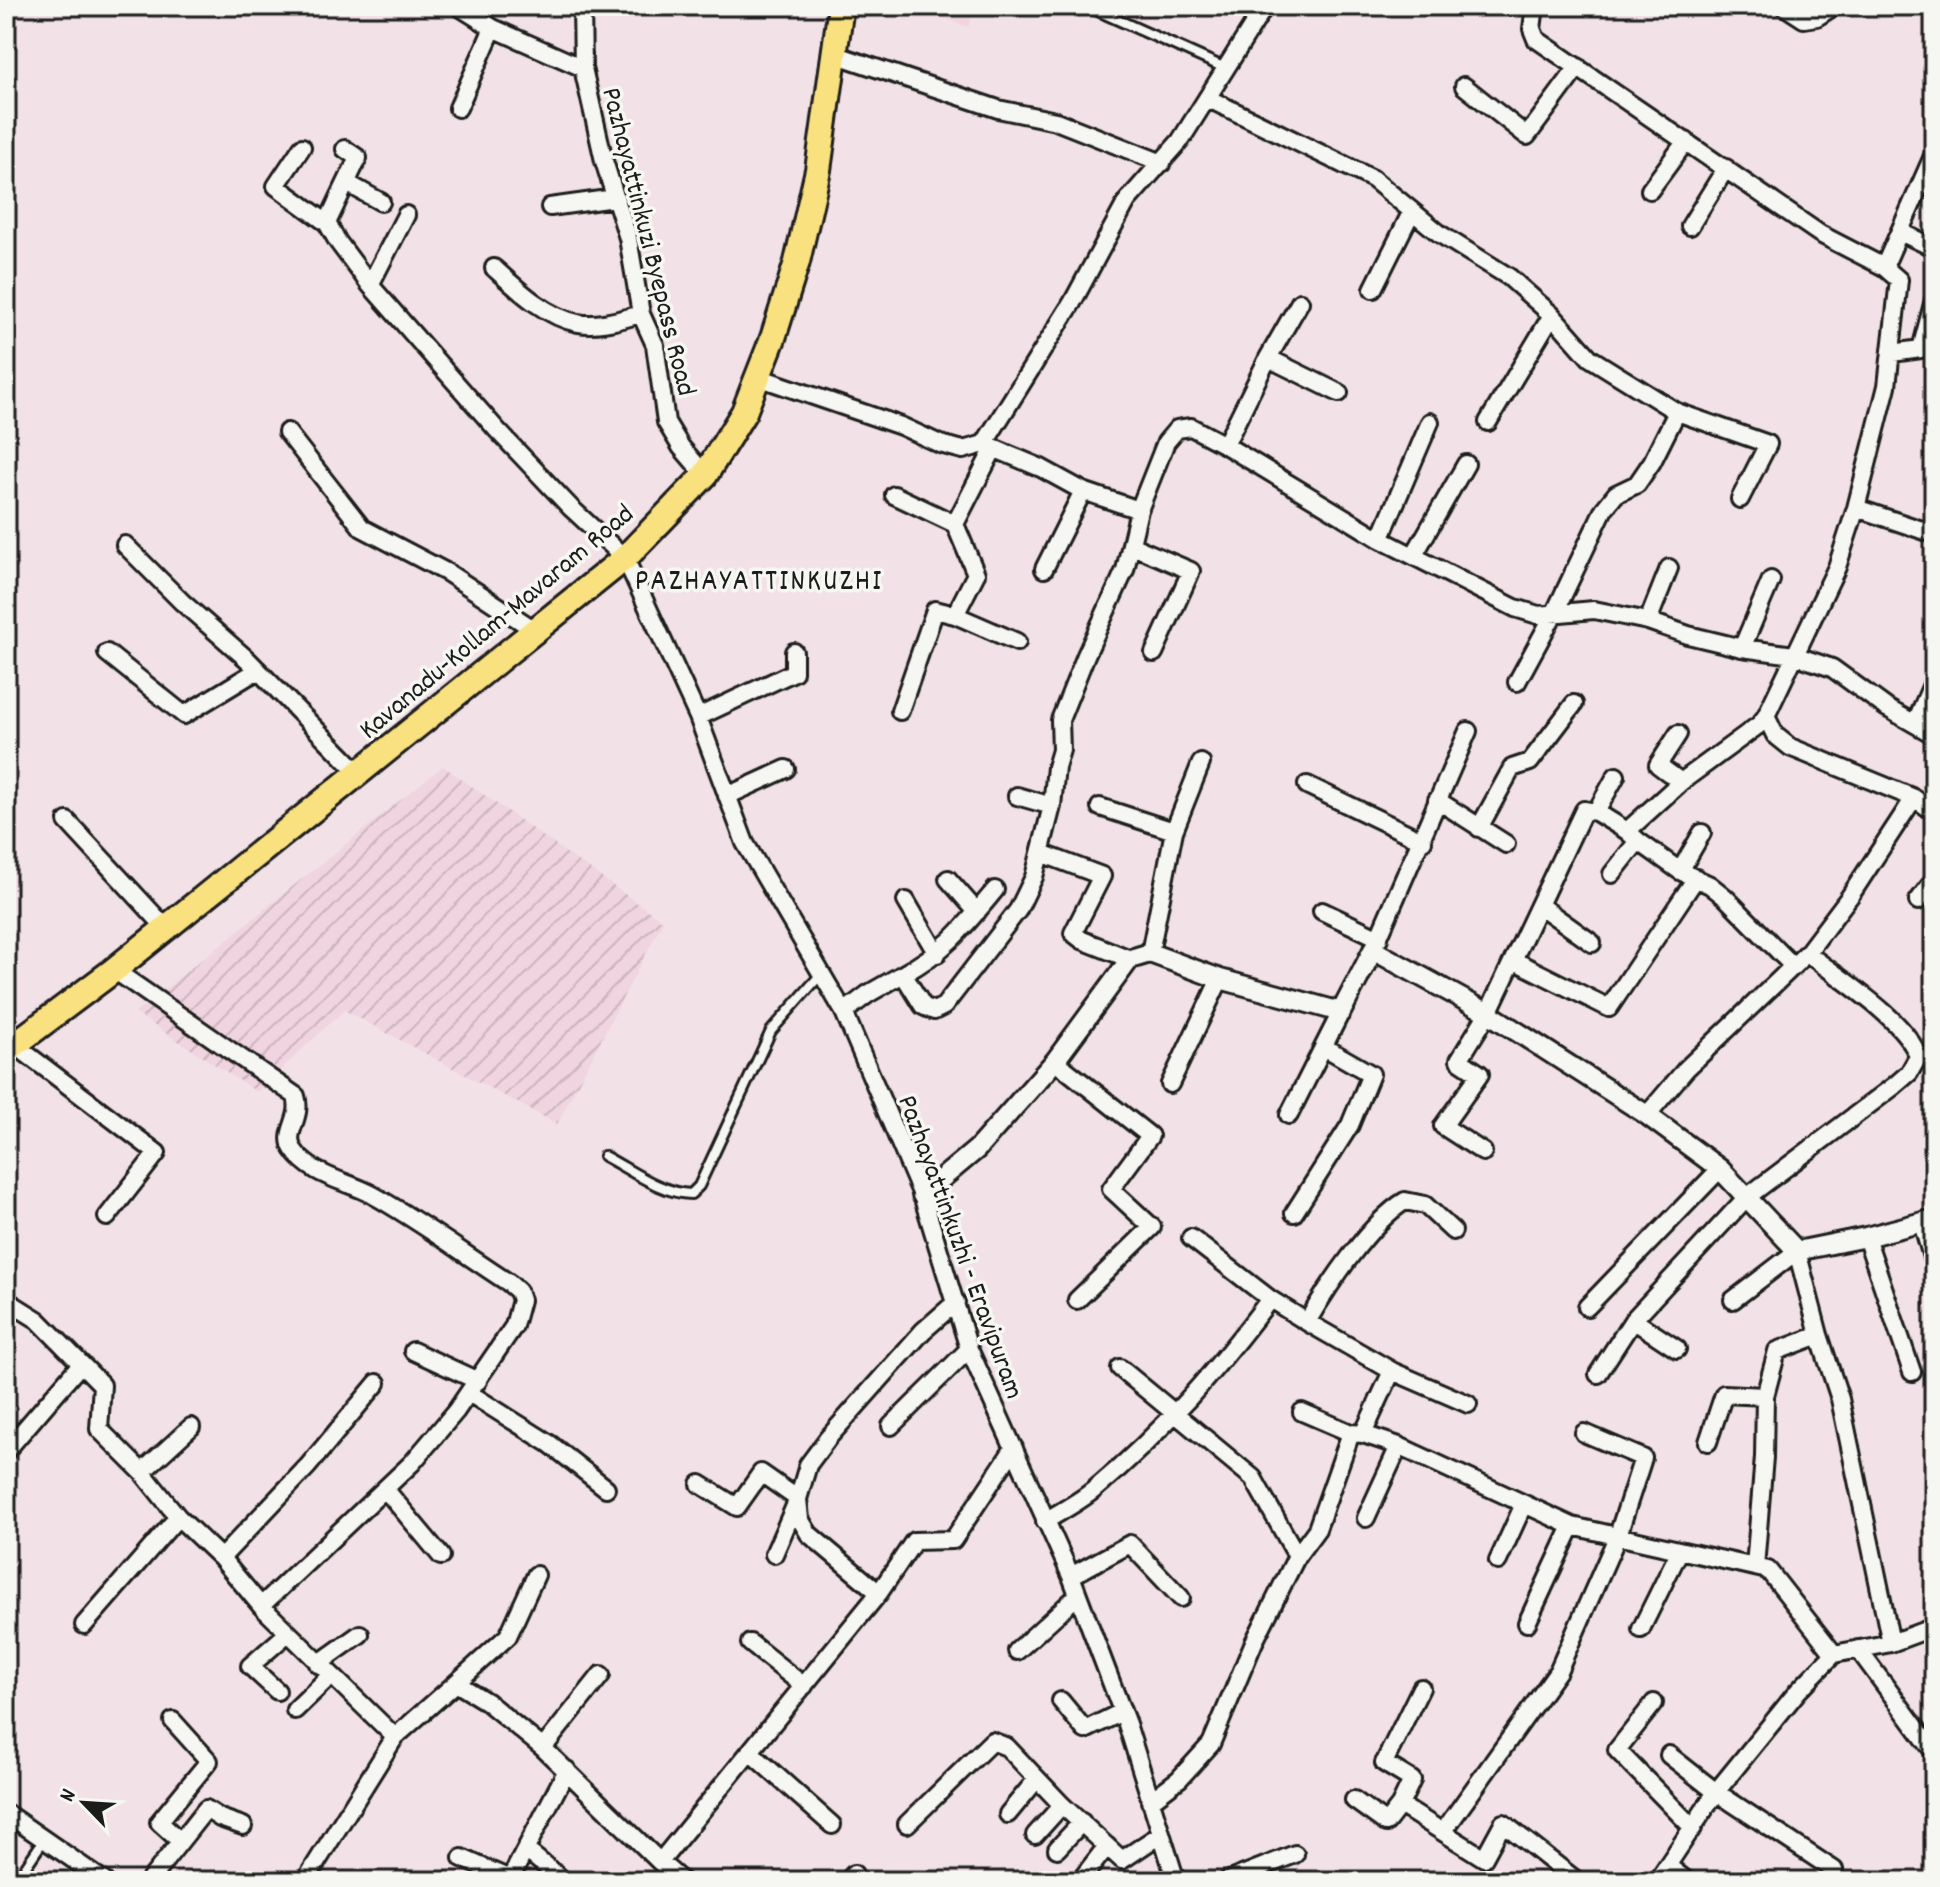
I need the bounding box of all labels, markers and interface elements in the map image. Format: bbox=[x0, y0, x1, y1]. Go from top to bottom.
street label: Pazhayattinkuzi Byepass Road bbox=[588, 84, 704, 401]
street label: Kavanadu-Kollam-Mavaram Road bbox=[352, 497, 644, 751]
district label: PAZHAYATTINKUZHI bbox=[635, 562, 883, 605]
street label: Pazhayattinkuzhi - Eravipuram bbox=[885, 1090, 1032, 1405]
north arrow bbox=[44, 1763, 124, 1843]
text: N bbox=[53, 1784, 85, 1808]

